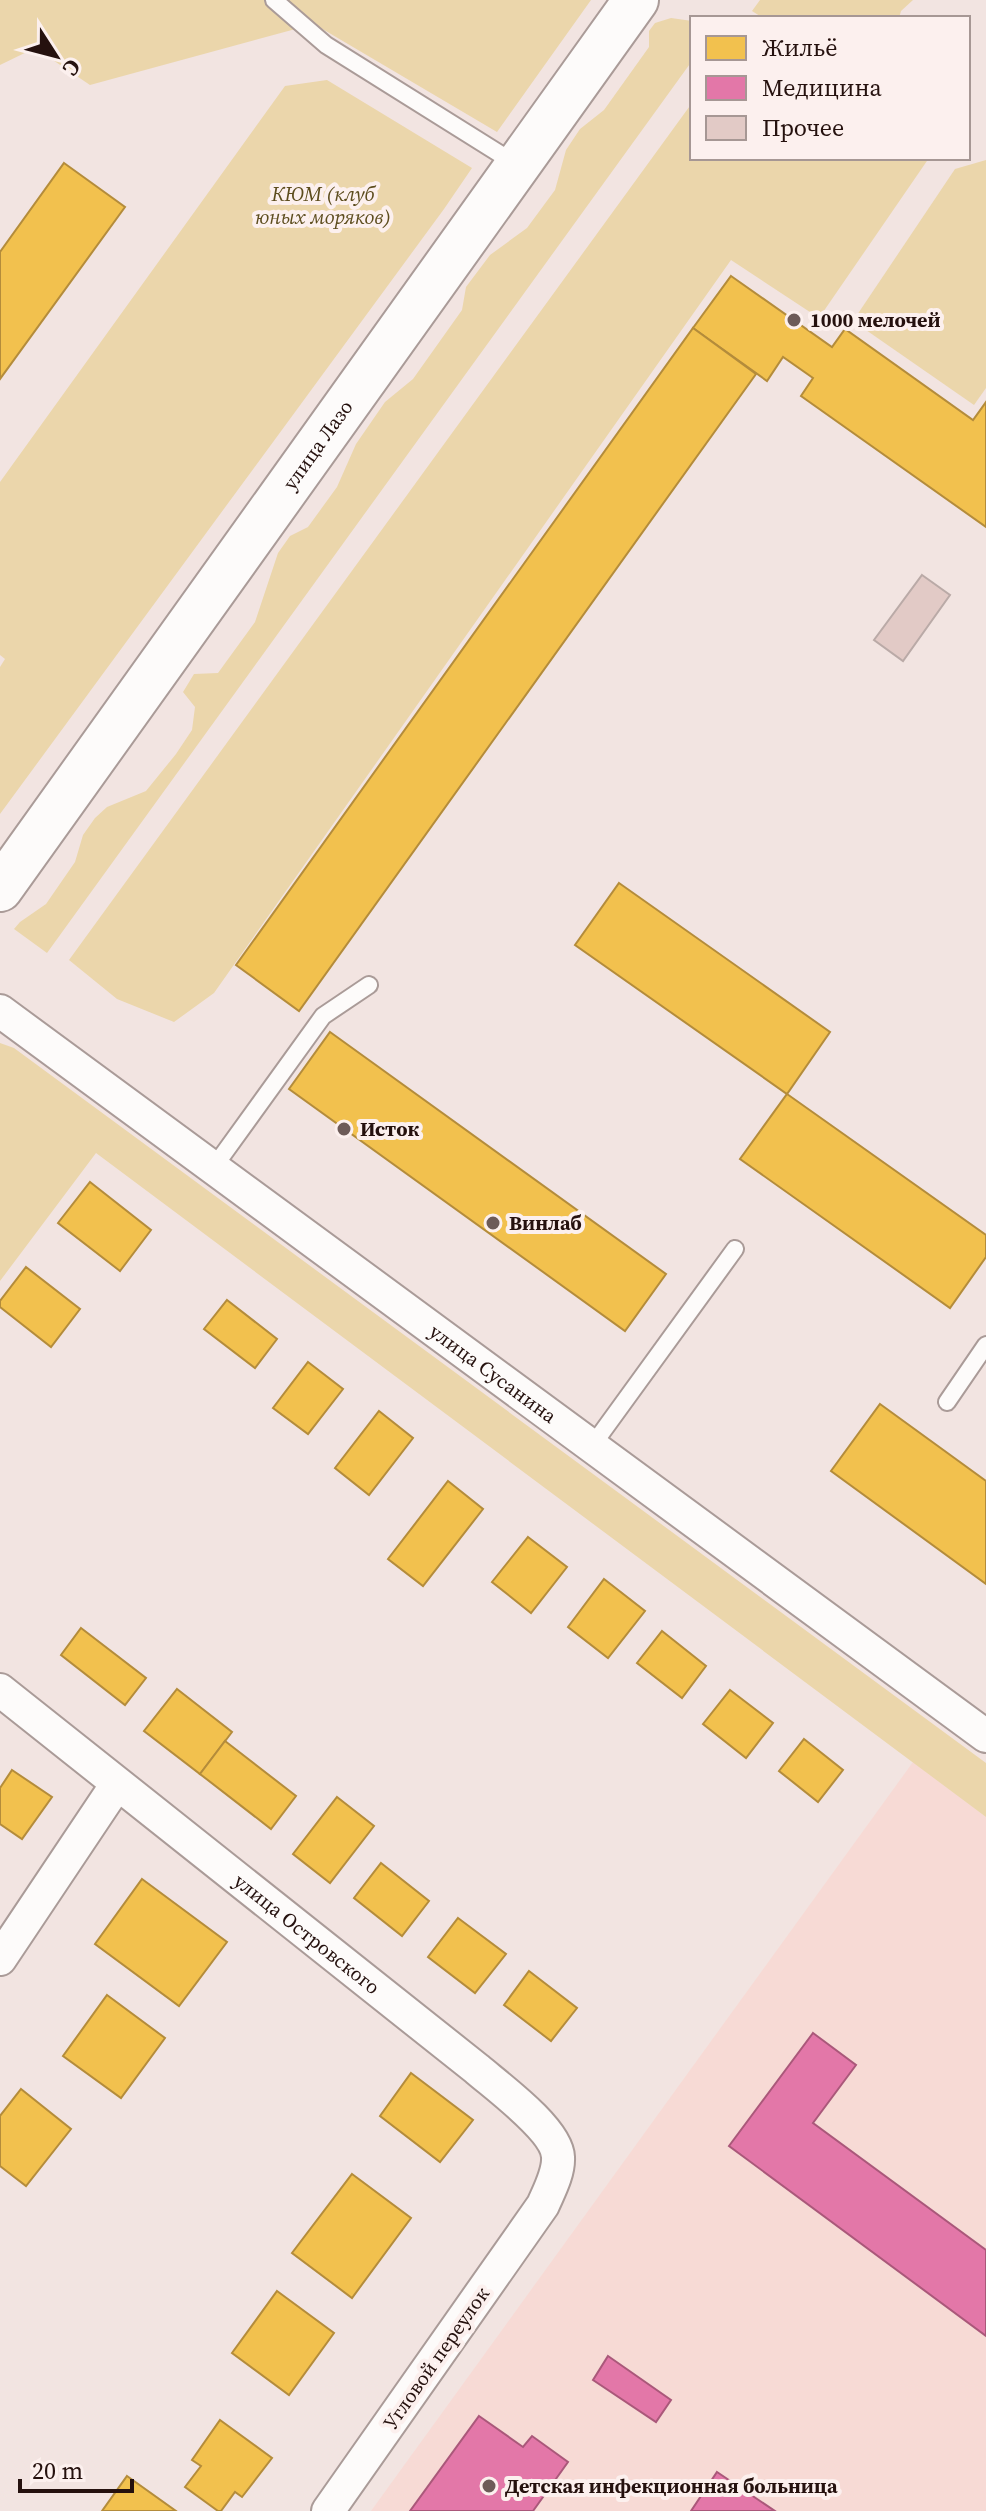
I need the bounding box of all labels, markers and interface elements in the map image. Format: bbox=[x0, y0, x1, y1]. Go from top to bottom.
north arrow bbox=[16, 16, 96, 96]
legend bbox=[690, 16, 970, 160]
text: Жильё bbox=[762, 31, 837, 64]
text: С bbox=[56, 53, 88, 82]
text: Медицина bbox=[762, 71, 883, 104]
text: Прочее bbox=[762, 111, 844, 144]
park label: КЮМ (клуб юных моряков) bbox=[255, 180, 391, 231]
place label: 1000 мелочей bbox=[810, 306, 941, 334]
marker: 1000 мелочей bbox=[785, 311, 803, 329]
street label: улица Лазо bbox=[276, 394, 359, 495]
place label: Исток bbox=[360, 1115, 419, 1143]
marker: Исток bbox=[335, 1120, 353, 1138]
place label: Винлаб bbox=[509, 1209, 582, 1237]
marker: Винлаб bbox=[484, 1214, 502, 1232]
street label: улица Сусанина bbox=[424, 1317, 563, 1430]
street label: улица Островского bbox=[228, 1867, 386, 2001]
street label: Угловой переулок bbox=[376, 2281, 496, 2435]
scale bar bbox=[20, 2443, 132, 2493]
text: 20 m bbox=[32, 2454, 83, 2487]
place label: Детская инфекционная больница bbox=[505, 2472, 838, 2500]
marker: Детская инфекционная больница bbox=[480, 2477, 498, 2495]

